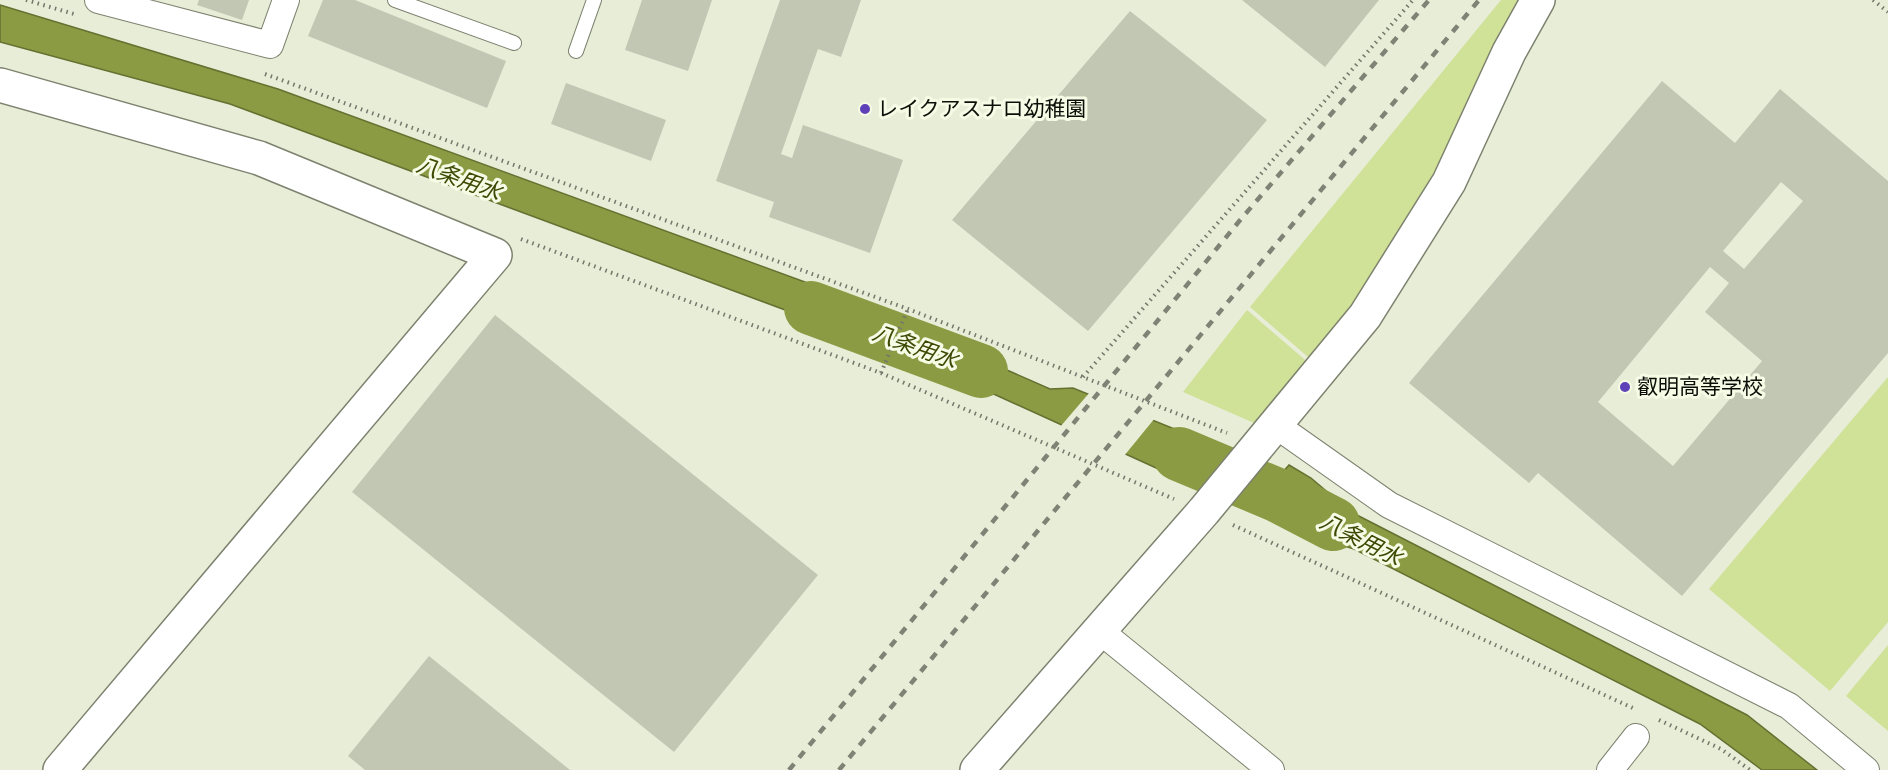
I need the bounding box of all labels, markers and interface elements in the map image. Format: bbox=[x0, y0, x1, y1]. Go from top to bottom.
place label: レイクアスナロ幼稚園 bbox=[877, 95, 1087, 121]
marker: レイクアスナロ幼稚園 bbox=[858, 102, 872, 116]
water label: 八条用水 bbox=[413, 150, 507, 207]
water label: 八条用水 bbox=[869, 318, 963, 375]
place label: 叡明高等学校 bbox=[1637, 373, 1763, 399]
marker: 叡明高等学校 bbox=[1618, 380, 1632, 394]
water label: 八条用水 bbox=[1315, 507, 1408, 572]

